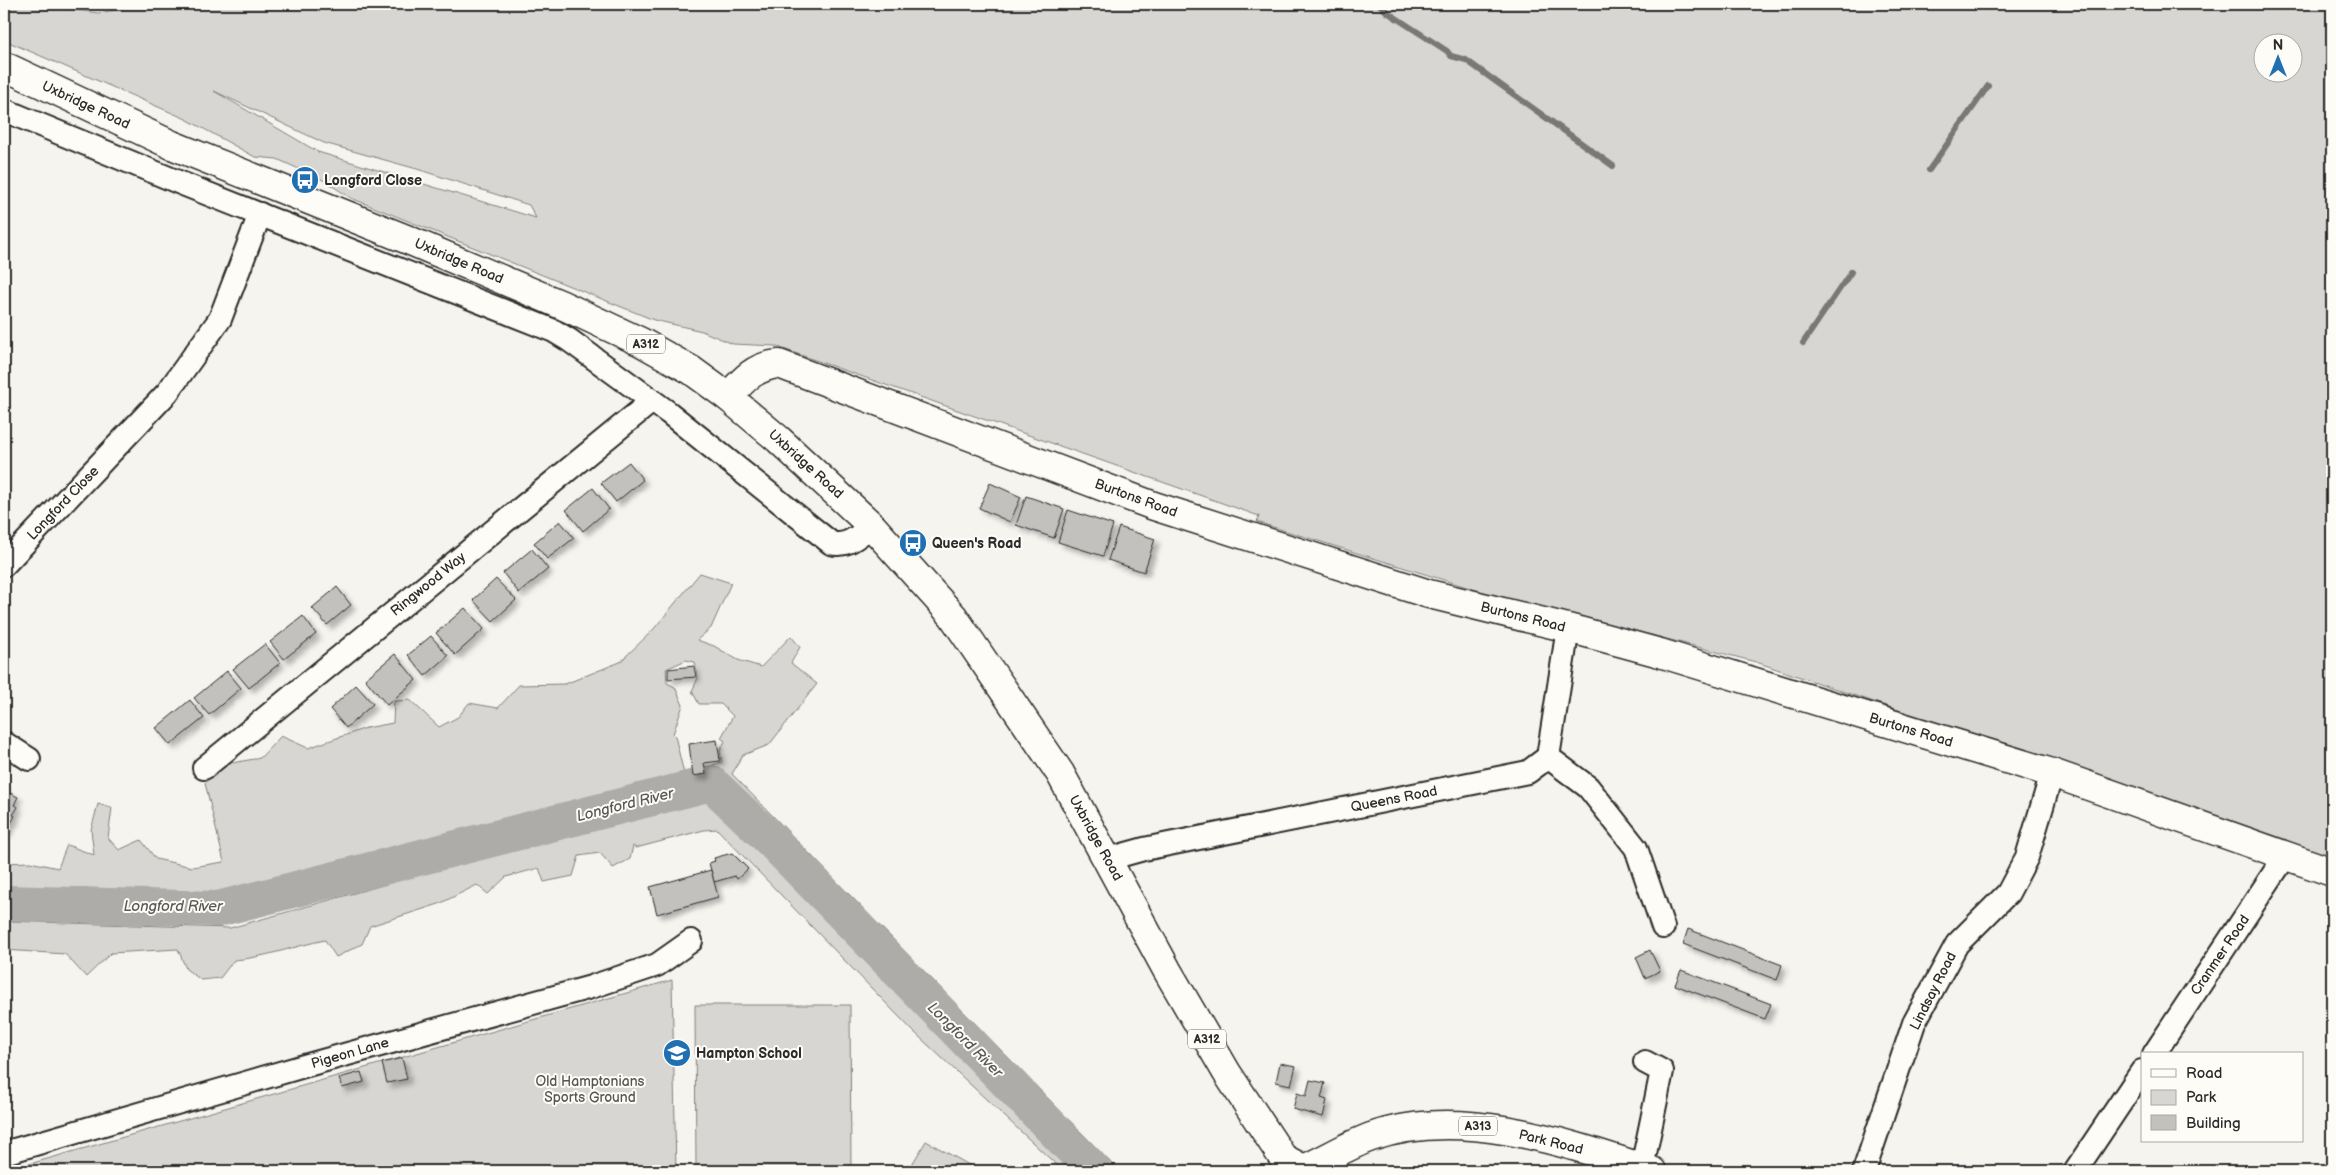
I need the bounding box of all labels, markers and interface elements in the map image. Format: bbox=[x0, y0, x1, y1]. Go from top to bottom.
north arrow bbox=[2254, 32, 2304, 82]
text: N bbox=[2273, 37, 2283, 54]
street label: Uxbridge Road bbox=[39, 77, 133, 133]
bus stop icon: Longford Close bbox=[290, 165, 320, 195]
place label: Longford Close bbox=[324, 172, 422, 189]
street label: Uxbridge Road bbox=[412, 235, 506, 287]
road number: A312 bbox=[627, 334, 665, 354]
street label: Uxbridge Road bbox=[765, 426, 847, 502]
street label: Longford Close bbox=[24, 463, 102, 543]
street label: Burtons Road bbox=[1092, 475, 1180, 521]
bus stop icon: Queen's Road bbox=[898, 528, 928, 558]
place label: Queen's Road bbox=[932, 535, 1021, 552]
street label: Ringwood Way bbox=[387, 548, 470, 620]
street label: Burtons Road bbox=[1479, 598, 1567, 636]
street label: Burtons Road bbox=[1867, 709, 1955, 751]
street label: Queens Road bbox=[1349, 782, 1439, 816]
water label: Longford River bbox=[575, 783, 677, 826]
street label: Uxbridge Road bbox=[1066, 792, 1126, 884]
water label: Longford River bbox=[123, 897, 224, 916]
street label: Cranmer Road bbox=[2187, 912, 2253, 998]
street label: Lindsay Road bbox=[1906, 949, 1960, 1033]
water label: Longford River bbox=[923, 998, 1008, 1083]
road number: A312 bbox=[1188, 1030, 1226, 1048]
street label: Pigeon Lane bbox=[309, 1034, 391, 1072]
school or university icon: Hampton School bbox=[662, 1038, 692, 1068]
place label: Hampton School bbox=[696, 1045, 802, 1062]
legend bbox=[2141, 1052, 2304, 1142]
text: Road bbox=[2186, 1064, 2222, 1083]
park label: Old Hamptonians Sports Ground bbox=[536, 1073, 645, 1106]
text: Park bbox=[2186, 1088, 2217, 1107]
text: Building bbox=[2186, 1114, 2241, 1133]
road number: A313 bbox=[1459, 1116, 1497, 1136]
street label: Park Road bbox=[1517, 1126, 1585, 1158]

